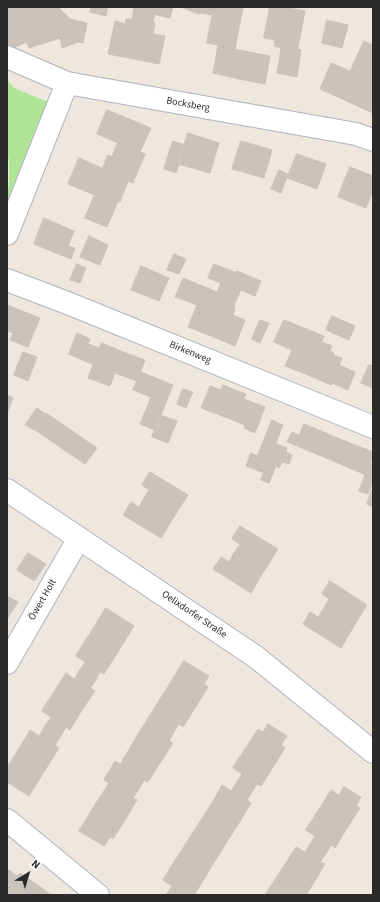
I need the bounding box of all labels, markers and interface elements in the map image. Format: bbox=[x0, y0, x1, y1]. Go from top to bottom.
street label: Bocksberg bbox=[165, 95, 211, 115]
street label: Birkenweg bbox=[167, 339, 213, 367]
street label: Öwert Holt bbox=[26, 577, 60, 623]
street label: Oelixdorfer Straße bbox=[159, 589, 229, 641]
north arrow bbox=[8, 854, 48, 894]
text: N bbox=[28, 856, 43, 872]

